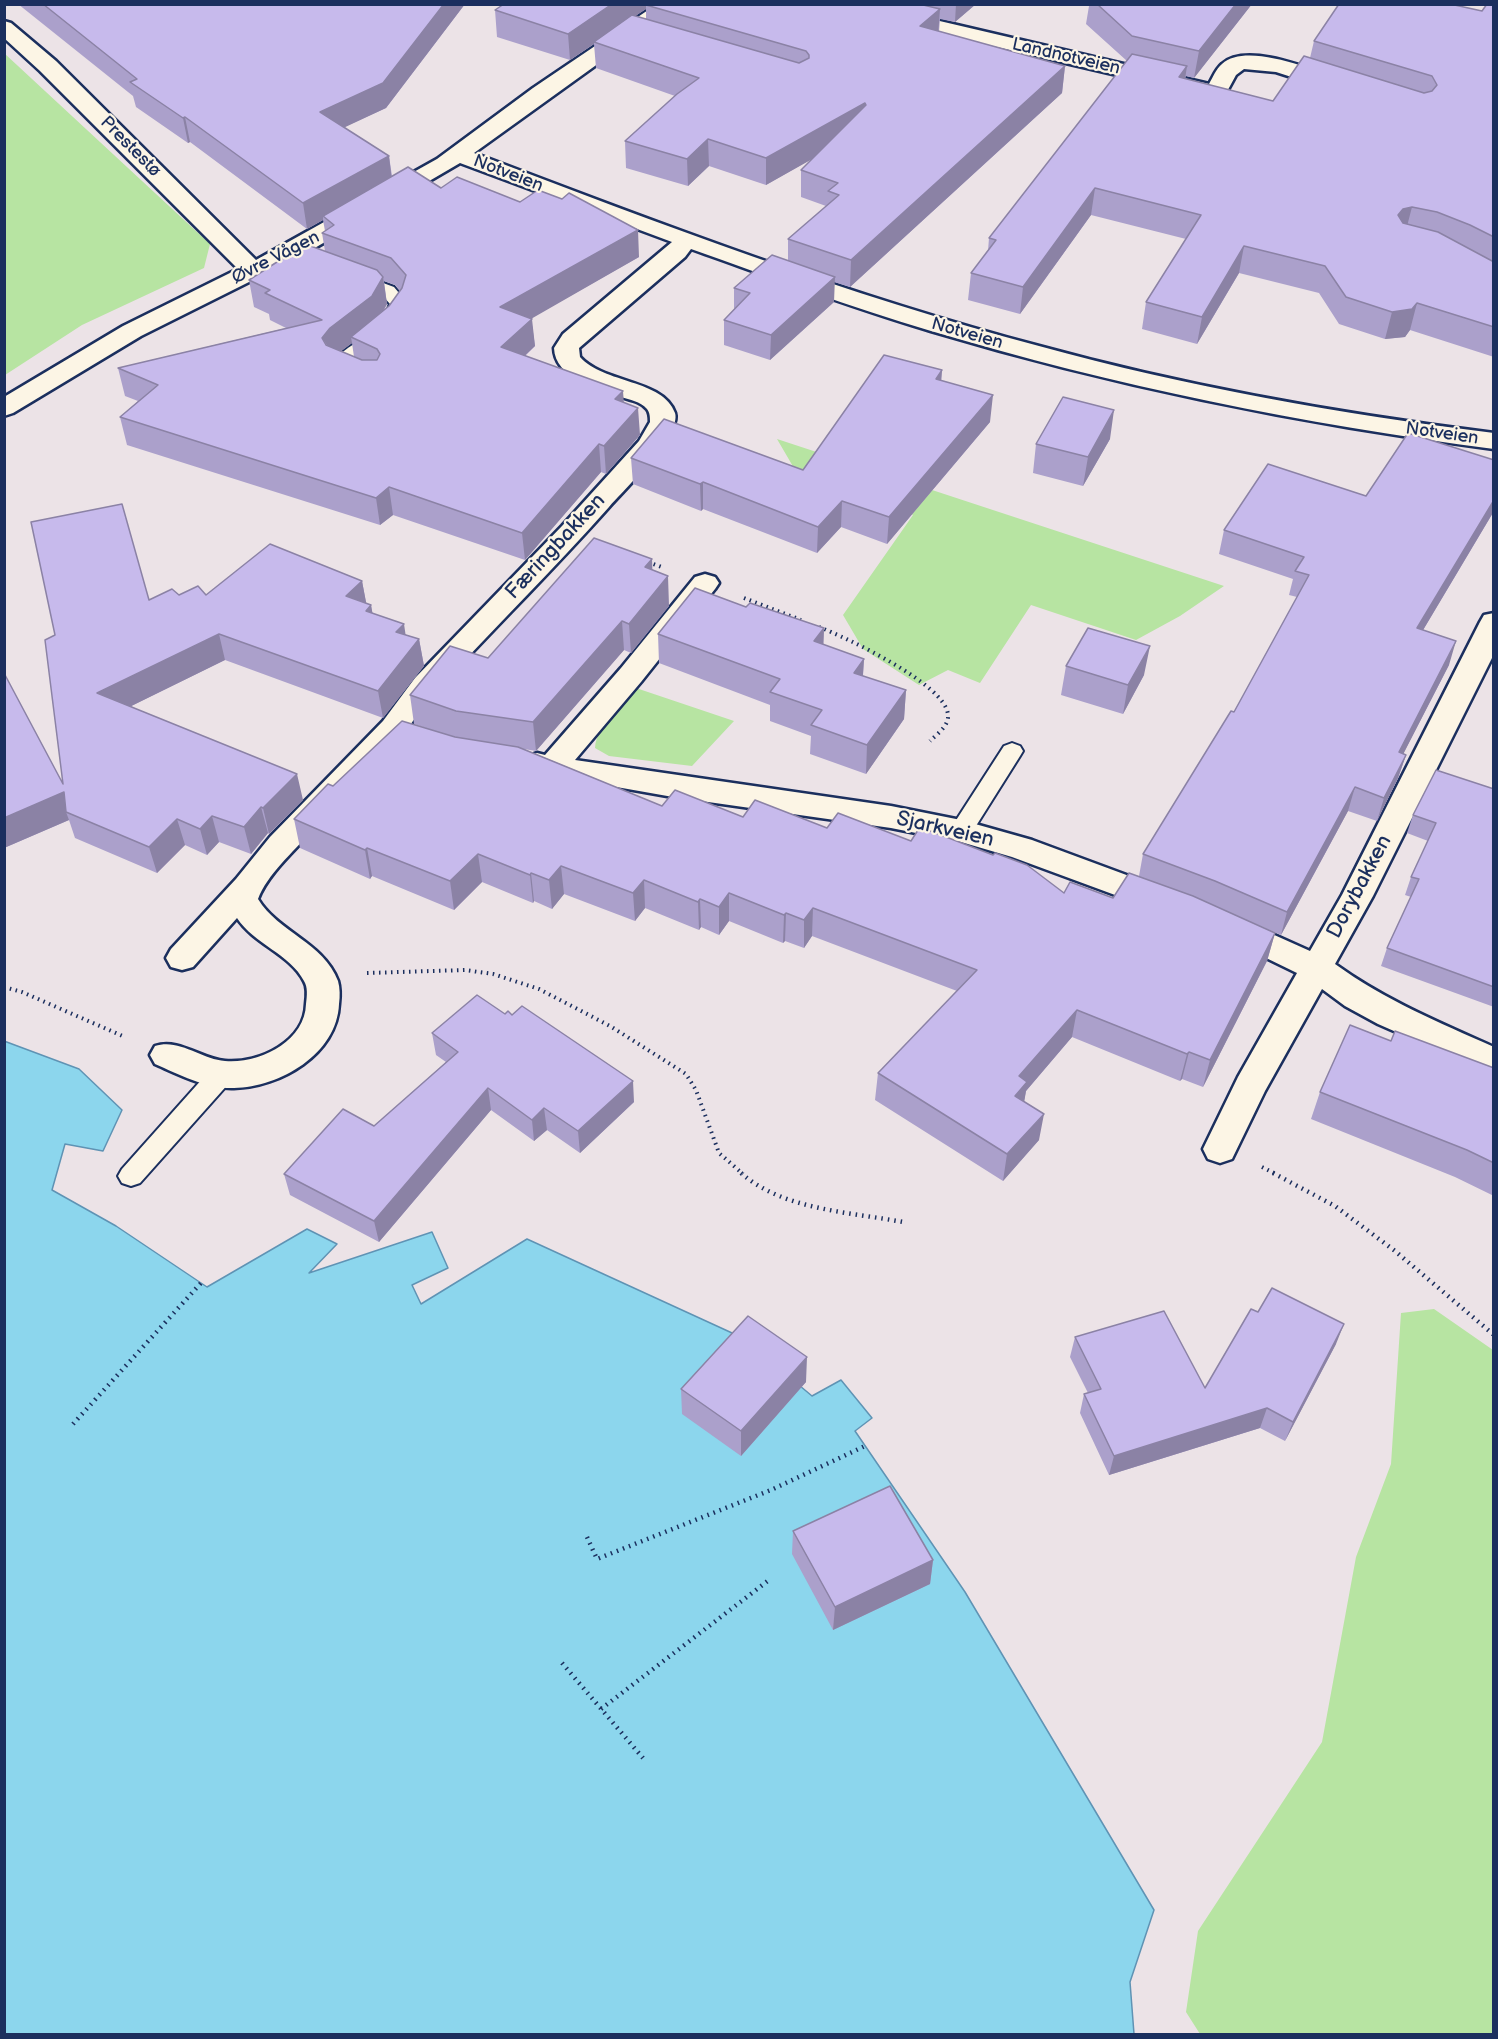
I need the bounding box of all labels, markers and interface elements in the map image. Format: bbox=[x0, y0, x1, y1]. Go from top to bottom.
street label: Landnotveien bbox=[1010, 34, 1122, 80]
street label: Prestestø bbox=[95, 112, 165, 182]
street label: Notveien bbox=[470, 151, 546, 197]
street label: Øvre Vågen bbox=[228, 227, 324, 289]
street label: Notveien bbox=[929, 314, 1005, 354]
street label: Notveien bbox=[1404, 418, 1480, 450]
street label: Færingbakken bbox=[501, 489, 611, 605]
street label: Sjarkveien bbox=[894, 807, 996, 853]
street label: Dorybakken bbox=[1322, 831, 1398, 943]

